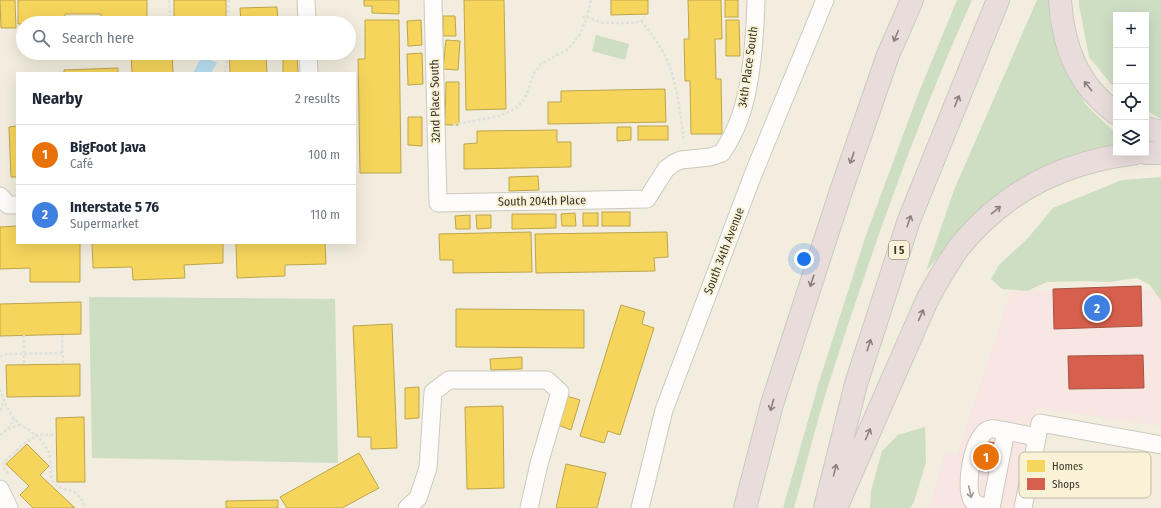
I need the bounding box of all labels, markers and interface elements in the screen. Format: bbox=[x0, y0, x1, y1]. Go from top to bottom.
map controls bbox=[1113, 12, 1149, 156]
button: + bbox=[1113, 12, 1149, 48]
search box bbox=[16, 16, 356, 60]
street label: 34th Place South bbox=[735, 26, 761, 108]
icon: search bbox=[30, 27, 52, 49]
text: Search here bbox=[62, 29, 134, 47]
one-way arrow bbox=[892, 29, 900, 41]
button: − bbox=[1113, 48, 1149, 84]
street label: 32nd Place South bbox=[427, 59, 443, 143]
one-way arrow bbox=[1084, 80, 1093, 91]
button: locate bbox=[1113, 84, 1149, 120]
text: Nearby bbox=[32, 88, 83, 109]
text: 2 results bbox=[295, 91, 340, 106]
one-way arrow bbox=[954, 95, 962, 107]
button: layers bbox=[1113, 120, 1149, 156]
text: BigFoot Java bbox=[70, 138, 146, 156]
text: 1 bbox=[42, 147, 48, 162]
text: 100 m bbox=[308, 147, 340, 162]
one-way arrow bbox=[848, 152, 856, 164]
text: Café bbox=[70, 156, 93, 171]
street label: South 204th Place bbox=[498, 193, 586, 209]
text: Interstate 5 76 bbox=[70, 198, 159, 216]
street label: South 34th Avenue bbox=[701, 206, 747, 296]
one-way arrow bbox=[990, 206, 1001, 215]
text: 2 bbox=[42, 207, 48, 222]
text: 110 m bbox=[310, 207, 340, 222]
one-way arrow bbox=[906, 215, 913, 228]
text: Supermarket bbox=[70, 216, 139, 231]
road number: I 5 bbox=[889, 241, 909, 259]
your location bbox=[794, 249, 814, 269]
one-way arrow bbox=[808, 275, 815, 288]
pin: 2 bbox=[1084, 293, 1110, 323]
one-way arrow bbox=[918, 309, 925, 321]
one-way arrow bbox=[866, 338, 873, 351]
one-way arrow bbox=[768, 399, 775, 412]
one-way arrow bbox=[865, 428, 873, 440]
pin: 1 bbox=[973, 442, 999, 472]
legend bbox=[1019, 452, 1151, 498]
text: Homes bbox=[1052, 460, 1083, 473]
one-way arrow bbox=[831, 464, 839, 477]
text: Shops bbox=[1052, 478, 1080, 491]
one-way arrow bbox=[966, 485, 974, 498]

